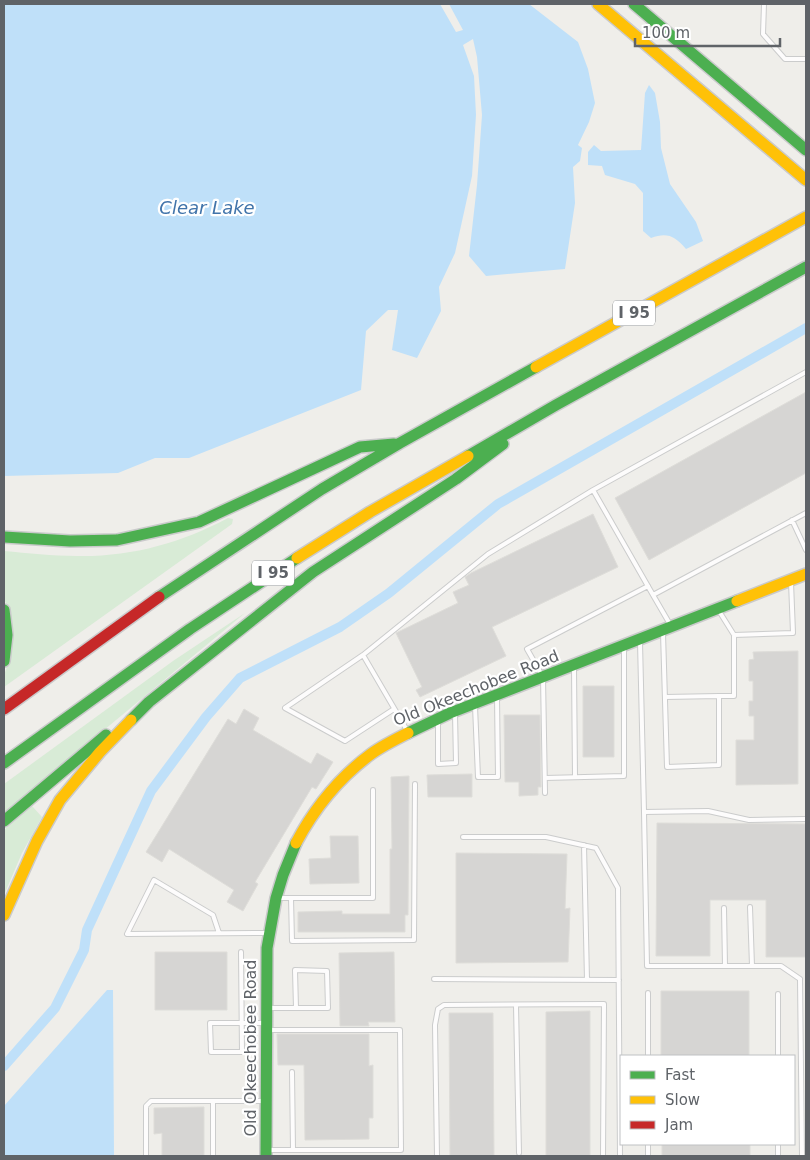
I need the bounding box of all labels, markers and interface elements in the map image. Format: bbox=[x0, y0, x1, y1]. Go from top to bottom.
scale bar bbox=[635, 15, 780, 47]
text: 100 m bbox=[642, 24, 690, 42]
water label: Clear Lake bbox=[159, 197, 255, 218]
road number: I 95 bbox=[613, 300, 655, 326]
road number: I 95 bbox=[252, 560, 294, 586]
street label: Old Okeechobee Road bbox=[390, 646, 562, 730]
street label: Old Okeechobee Road bbox=[241, 959, 260, 1137]
legend bbox=[620, 1055, 795, 1145]
text: Fast bbox=[665, 1066, 695, 1084]
text: Slow bbox=[665, 1091, 700, 1109]
text: Jam bbox=[664, 1116, 693, 1134]

